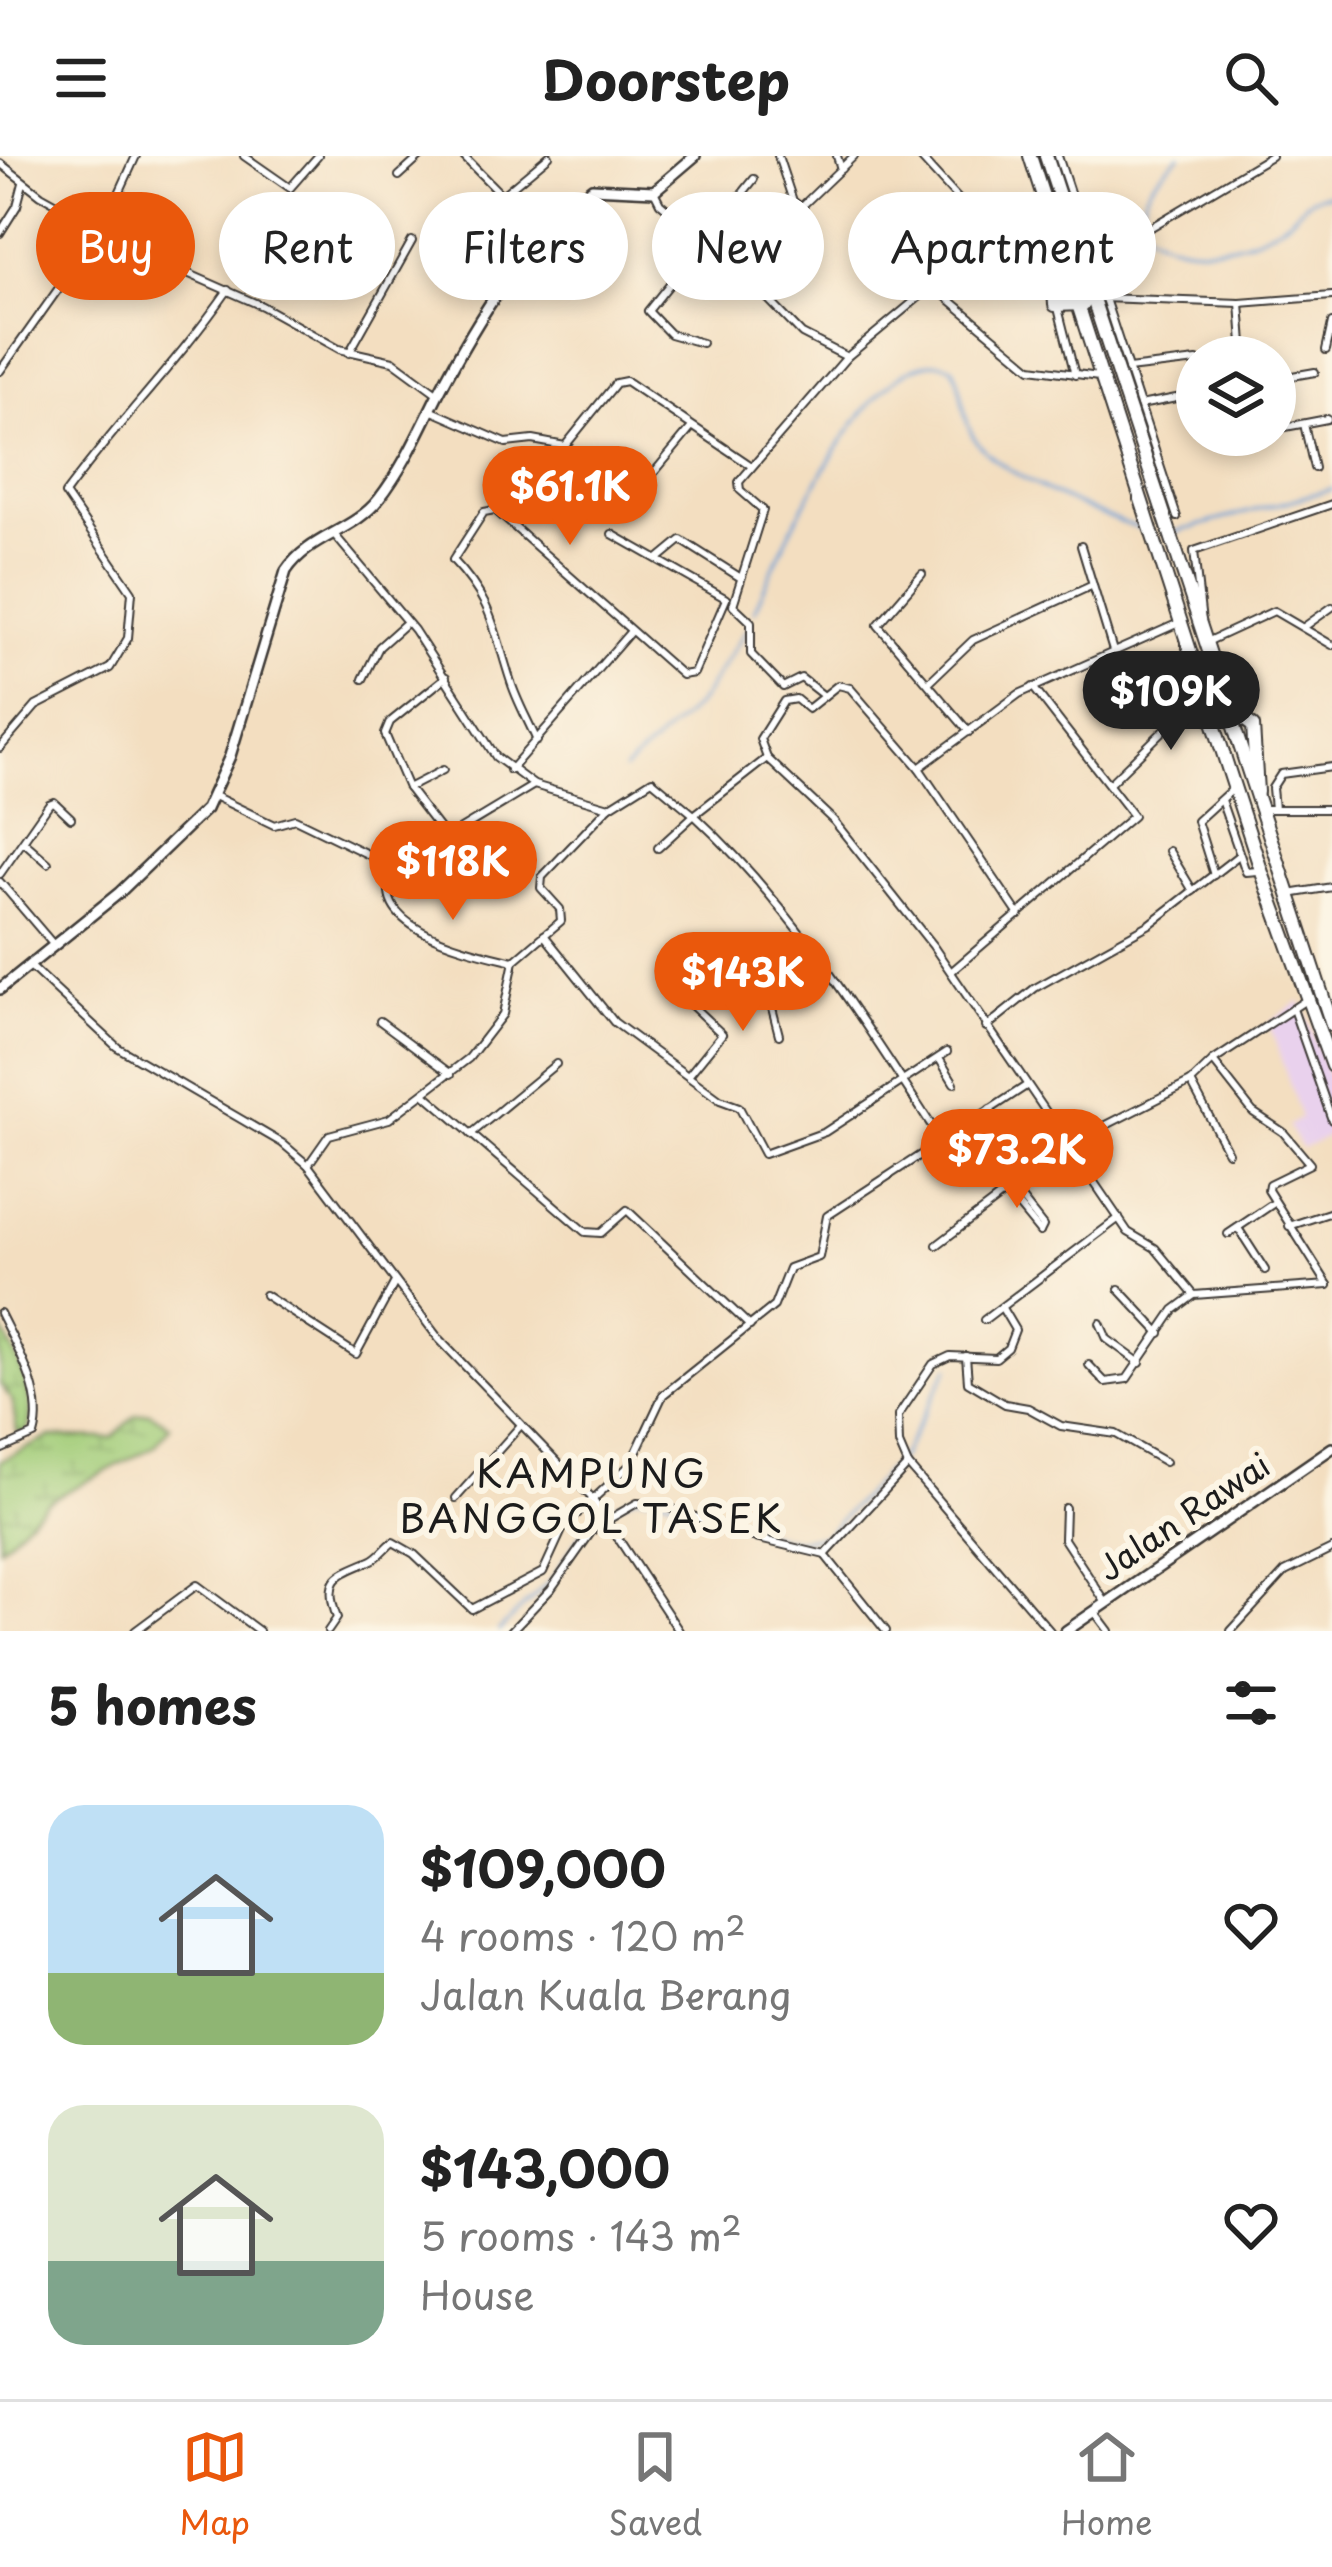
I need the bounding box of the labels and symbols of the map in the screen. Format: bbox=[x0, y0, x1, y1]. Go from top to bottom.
pin: $61.1K bbox=[472, 446, 668, 548]
pin: $109K bbox=[1087, 651, 1255, 753]
pin: $118K bbox=[369, 821, 537, 923]
pin: $143K bbox=[659, 932, 827, 1034]
pin: $73.2K bbox=[919, 1109, 1115, 1211]
street label: Jalan Rawai bbox=[1087, 1439, 1279, 1592]
district label: KAMPUNG BANGGOL TASEK bbox=[399, 1442, 785, 1546]

